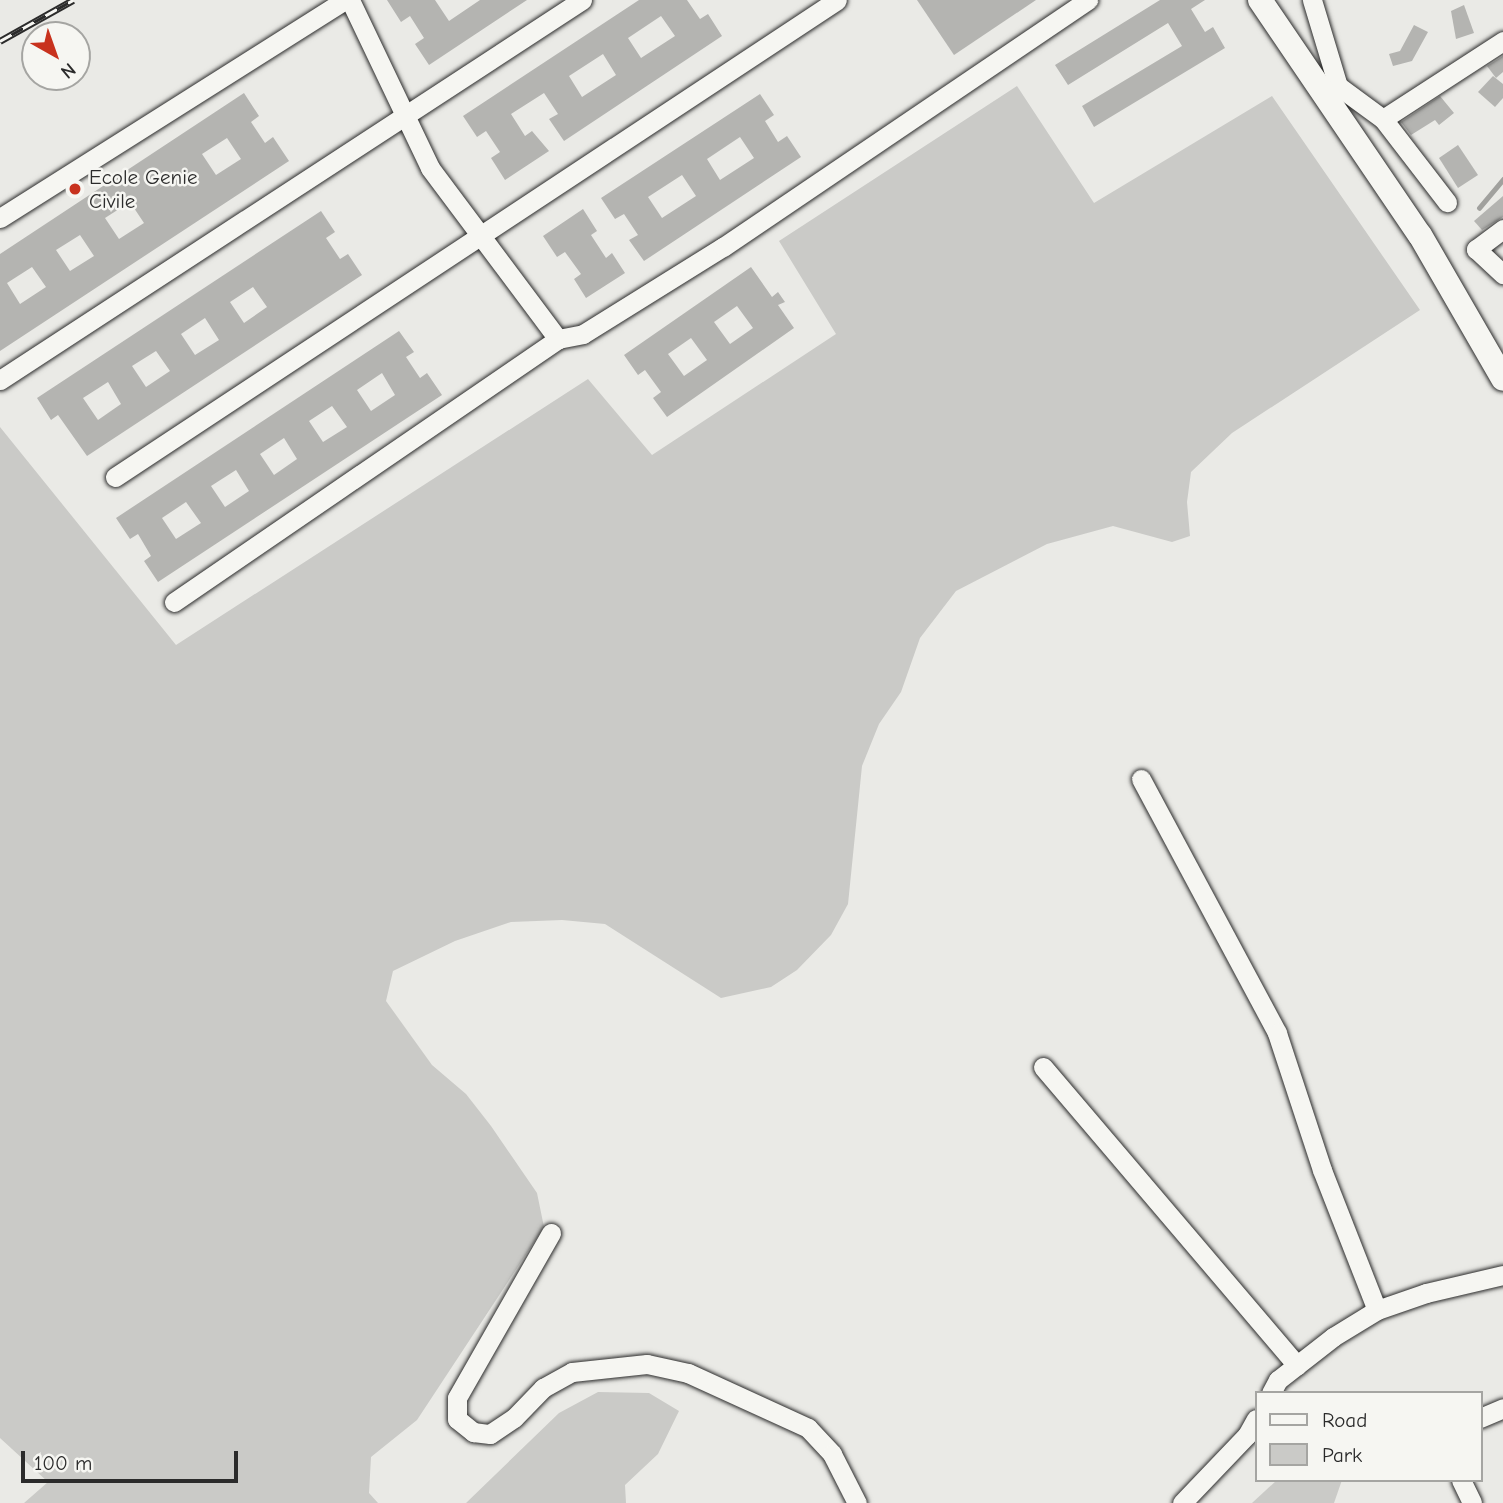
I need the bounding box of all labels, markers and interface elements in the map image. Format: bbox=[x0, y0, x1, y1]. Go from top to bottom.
north arrow bbox=[21, 21, 91, 91]
text: N bbox=[56, 58, 80, 83]
place label: Ecole Genie Civile bbox=[89, 164, 197, 214]
marker: Ecole Genie Civile bbox=[67, 181, 83, 197]
legend bbox=[1254, 1391, 1482, 1482]
text: Road bbox=[1322, 1408, 1367, 1432]
scale bar bbox=[24, 1436, 242, 1480]
text: Park bbox=[1322, 1443, 1362, 1467]
text: 100 m bbox=[34, 1451, 92, 1475]

